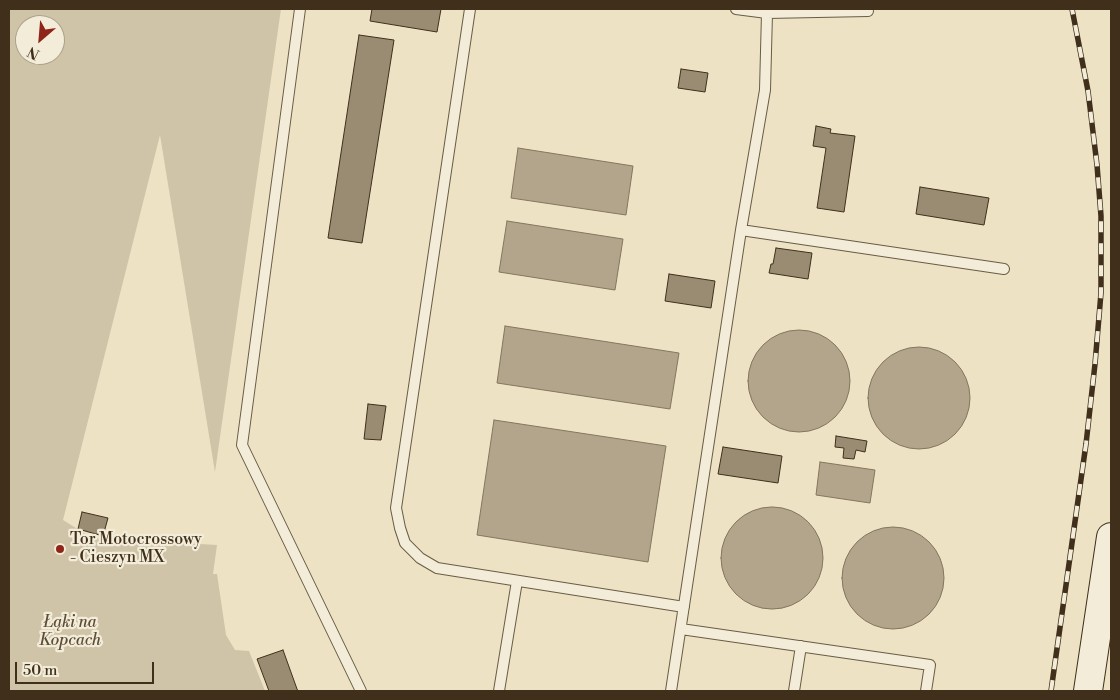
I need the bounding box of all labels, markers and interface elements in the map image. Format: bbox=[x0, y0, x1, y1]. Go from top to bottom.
north arrow bbox=[15, 15, 65, 65]
text: N bbox=[25, 42, 43, 63]
place label: Tor Motocrossowy - Cieszyn MX bbox=[70, 530, 202, 568]
marker: Tor Motocrossowy - Cieszyn MX bbox=[54, 543, 66, 555]
park label: Łąki na Kopcach bbox=[39, 613, 101, 651]
scale bar bbox=[18, 652, 156, 684]
text: 50 m bbox=[23, 661, 57, 680]

